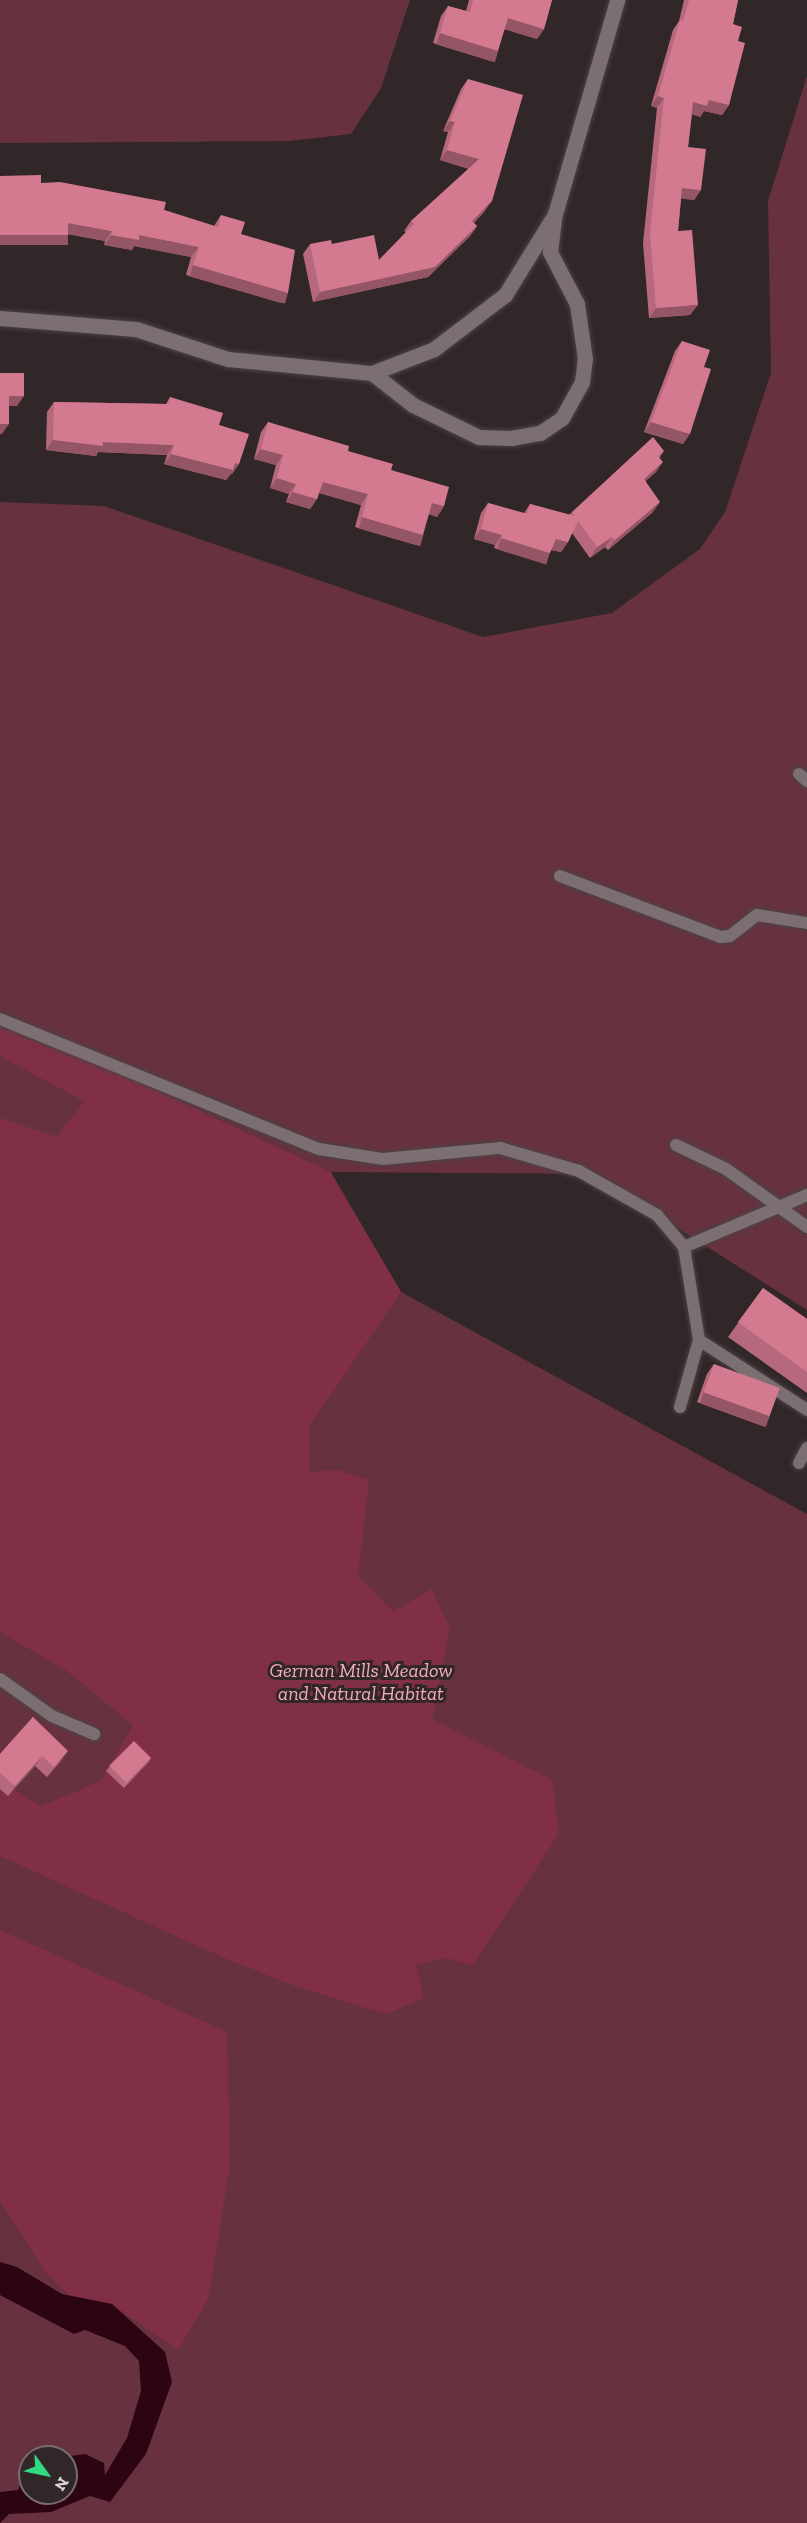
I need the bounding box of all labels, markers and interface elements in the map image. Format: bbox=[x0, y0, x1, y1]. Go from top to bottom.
park label: German Mills Meadow and Natural Habitat bbox=[269, 1658, 453, 1705]
north arrow bbox=[18, 2445, 78, 2505]
text: N bbox=[51, 2474, 73, 2494]

